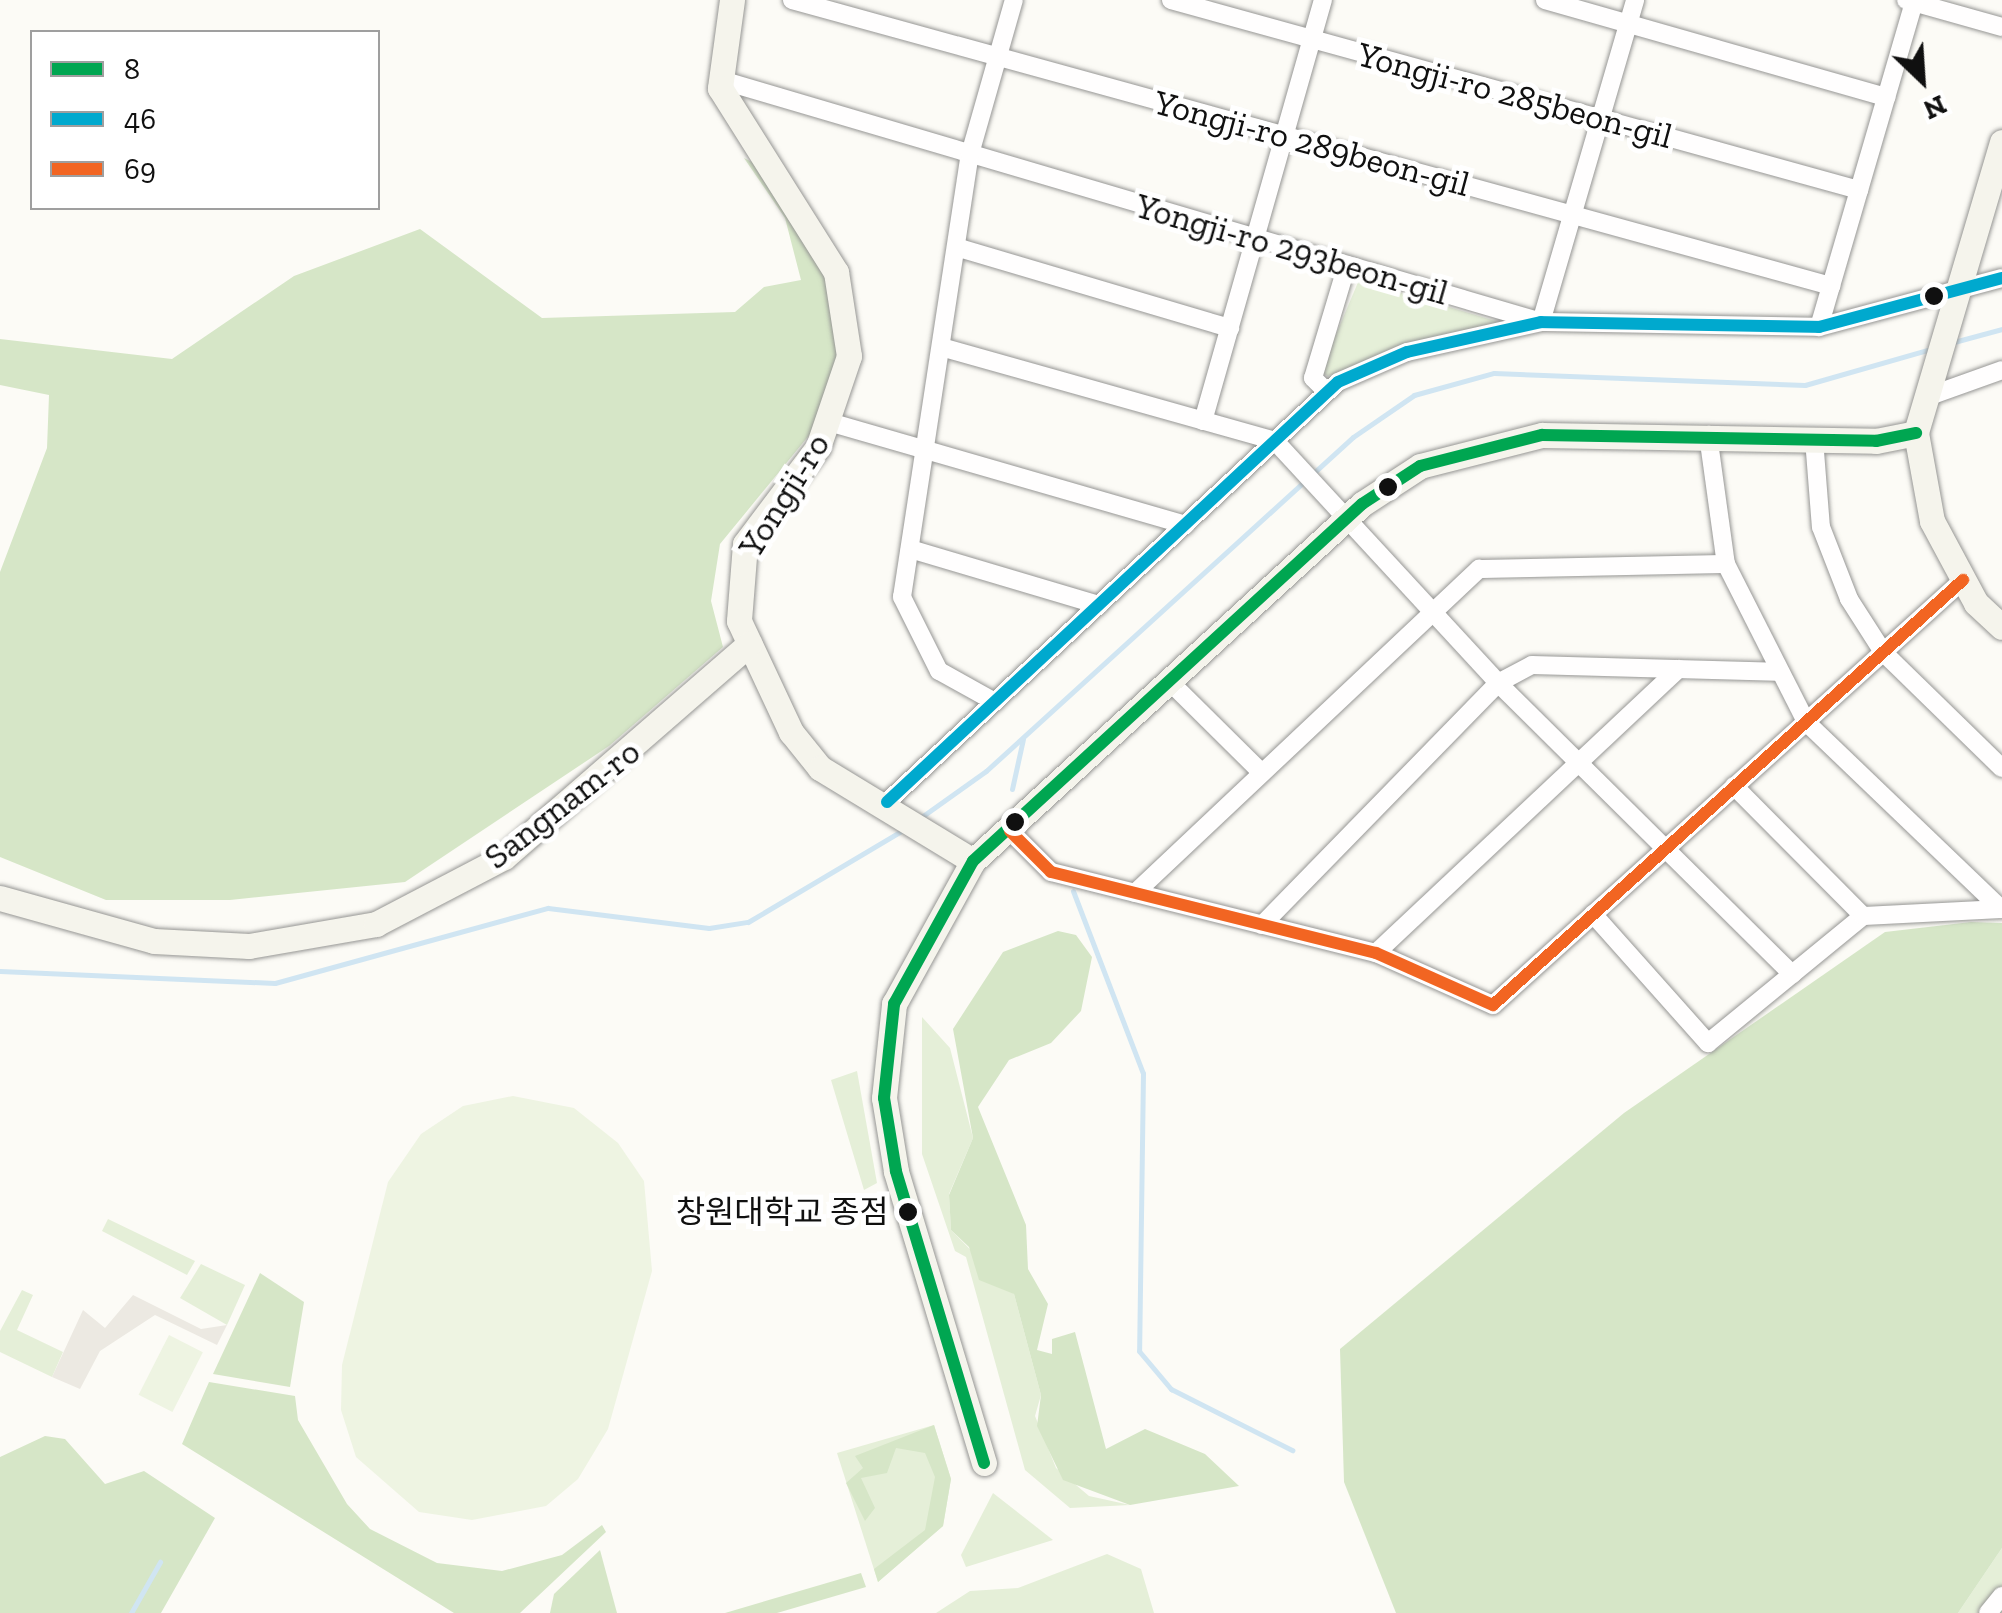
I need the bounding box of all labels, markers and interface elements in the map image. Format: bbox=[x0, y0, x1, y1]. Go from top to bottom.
legend bbox=[30, 30, 380, 210]
north arrow bbox=[1872, 30, 1972, 130]
street label: Yongji-ro 285beon-gil bbox=[1353, 33, 1677, 157]
text: 8 bbox=[124, 51, 140, 87]
street label: Yongji-ro 289beon-gil bbox=[1150, 81, 1474, 205]
text: N bbox=[1918, 88, 1952, 127]
text: 46 bbox=[124, 101, 156, 137]
text: 69 bbox=[124, 151, 156, 187]
street label: Yongji-ro 293beon-gil bbox=[1131, 184, 1453, 314]
unlabelled marker bbox=[1924, 286, 1944, 306]
street label: Yongji-ro bbox=[730, 425, 838, 565]
unlabelled marker bbox=[1378, 477, 1398, 497]
street label: Sangnam-ro bbox=[476, 730, 648, 878]
unlabelled marker bbox=[1005, 812, 1025, 832]
place label: 창원대학교 종점 bbox=[676, 1193, 889, 1231]
marker: 창원대학교 종점 bbox=[898, 1202, 918, 1222]

